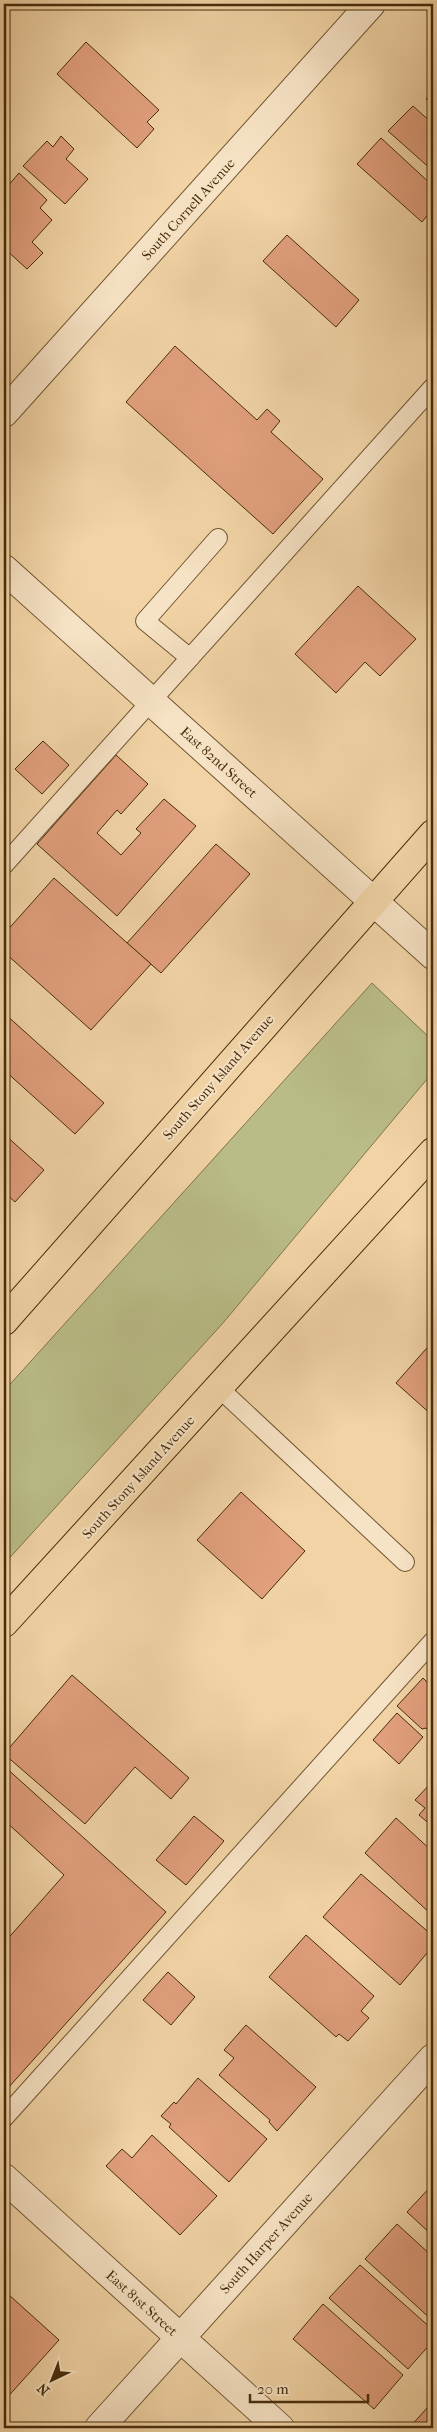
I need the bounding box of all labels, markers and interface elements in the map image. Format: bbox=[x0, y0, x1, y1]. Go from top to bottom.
street label: South Cornell Avenue bbox=[138, 155, 239, 264]
street label: East 82nd Street bbox=[177, 723, 261, 801]
street label: South Stony Island Avenue bbox=[159, 1011, 277, 1143]
street label: South Stony Island Avenue bbox=[78, 1412, 198, 1543]
street label: South Harper Avenue bbox=[216, 2189, 316, 2298]
street label: East 81st Street bbox=[102, 2267, 181, 2340]
north arrow bbox=[28, 2354, 78, 2404]
scale bar bbox=[250, 2372, 367, 2404]
text: N bbox=[34, 2379, 53, 2399]
text: 20 m bbox=[257, 2380, 289, 2398]

